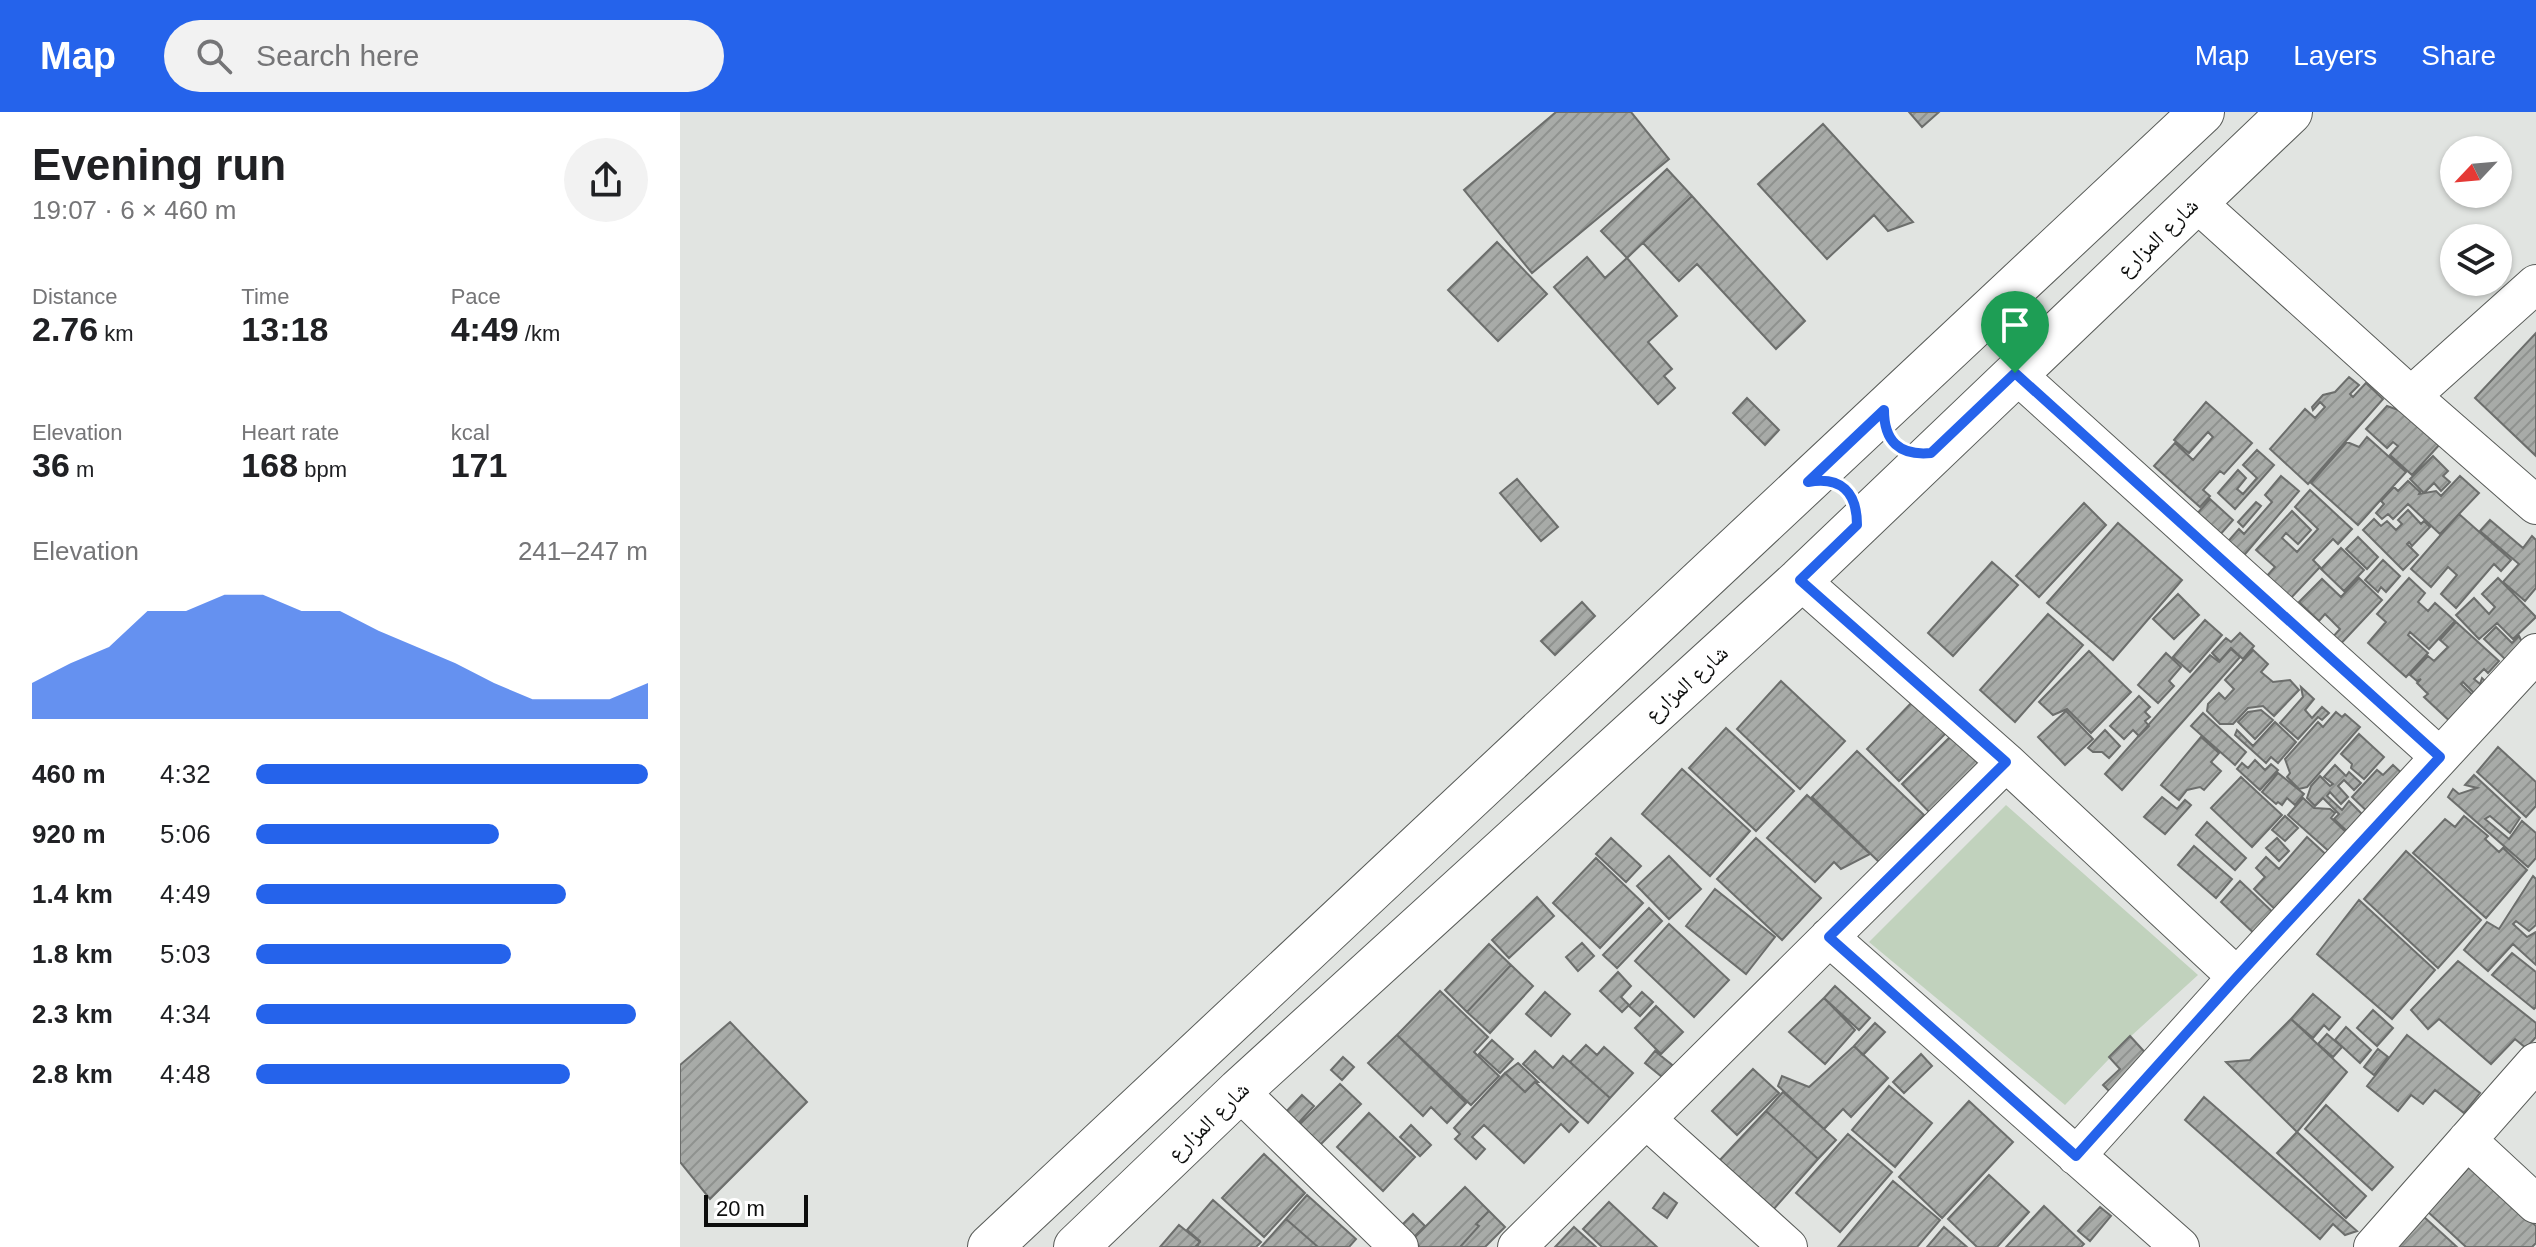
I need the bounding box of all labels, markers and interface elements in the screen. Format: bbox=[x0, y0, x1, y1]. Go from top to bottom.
search box bbox=[164, 20, 724, 92]
icon: search bbox=[192, 34, 236, 78]
text: Map bbox=[40, 35, 116, 77]
text: Search here bbox=[256, 39, 419, 72]
text: Map bbox=[2195, 40, 2249, 71]
text: Layers bbox=[2293, 40, 2377, 71]
text: Share bbox=[2421, 40, 2496, 71]
north arrow bbox=[2440, 136, 2512, 208]
map controls bbox=[2440, 136, 2512, 296]
button: share bbox=[564, 138, 648, 222]
text: Evening run bbox=[32, 140, 286, 189]
street label: شارع المزارع bbox=[2112, 193, 2204, 283]
text: 19:07 · 6 × 460 m bbox=[32, 195, 237, 225]
button: layers bbox=[2440, 224, 2512, 296]
text: Distance bbox=[32, 284, 118, 309]
text: Time bbox=[241, 284, 289, 309]
text: Pace bbox=[451, 284, 501, 309]
pin bbox=[1981, 291, 2049, 373]
icon: arrive bbox=[1993, 303, 2037, 347]
text: 2.76 bbox=[32, 310, 98, 348]
text: 13:18 bbox=[241, 310, 328, 348]
text: 4:49 bbox=[451, 310, 519, 348]
text: km bbox=[98, 321, 134, 346]
text: /km bbox=[519, 321, 560, 346]
text: Elevation bbox=[32, 420, 123, 445]
text: Heart rate bbox=[241, 420, 339, 445]
text: kcal bbox=[451, 420, 490, 445]
text: 36 bbox=[32, 446, 70, 484]
text: 168 bbox=[241, 446, 298, 484]
text: 171 bbox=[451, 446, 507, 484]
text: m bbox=[70, 457, 94, 482]
text: bpm bbox=[298, 457, 347, 482]
text: Elevation bbox=[32, 536, 139, 566]
text: 241–247 m bbox=[518, 536, 648, 566]
street label: شارع المزارع bbox=[1640, 640, 1734, 728]
text: 460 m bbox=[32, 759, 106, 789]
text: 4:32 bbox=[160, 759, 211, 789]
text: 920 m bbox=[32, 819, 106, 849]
text: 5:06 bbox=[160, 819, 211, 849]
text: 1.4 km bbox=[32, 879, 113, 909]
text: 4:49 bbox=[160, 879, 211, 909]
text: 1.8 km bbox=[32, 939, 113, 969]
text: 5:03 bbox=[160, 939, 211, 969]
text: 2.3 km bbox=[32, 999, 113, 1029]
text: 4:34 bbox=[160, 999, 211, 1029]
text: 2.8 km bbox=[32, 1059, 113, 1089]
text: 4:48 bbox=[160, 1059, 211, 1089]
street label: شارع المزارع bbox=[1163, 1077, 1255, 1167]
scale bar bbox=[704, 1191, 808, 1227]
text: 20 m bbox=[716, 1196, 765, 1221]

